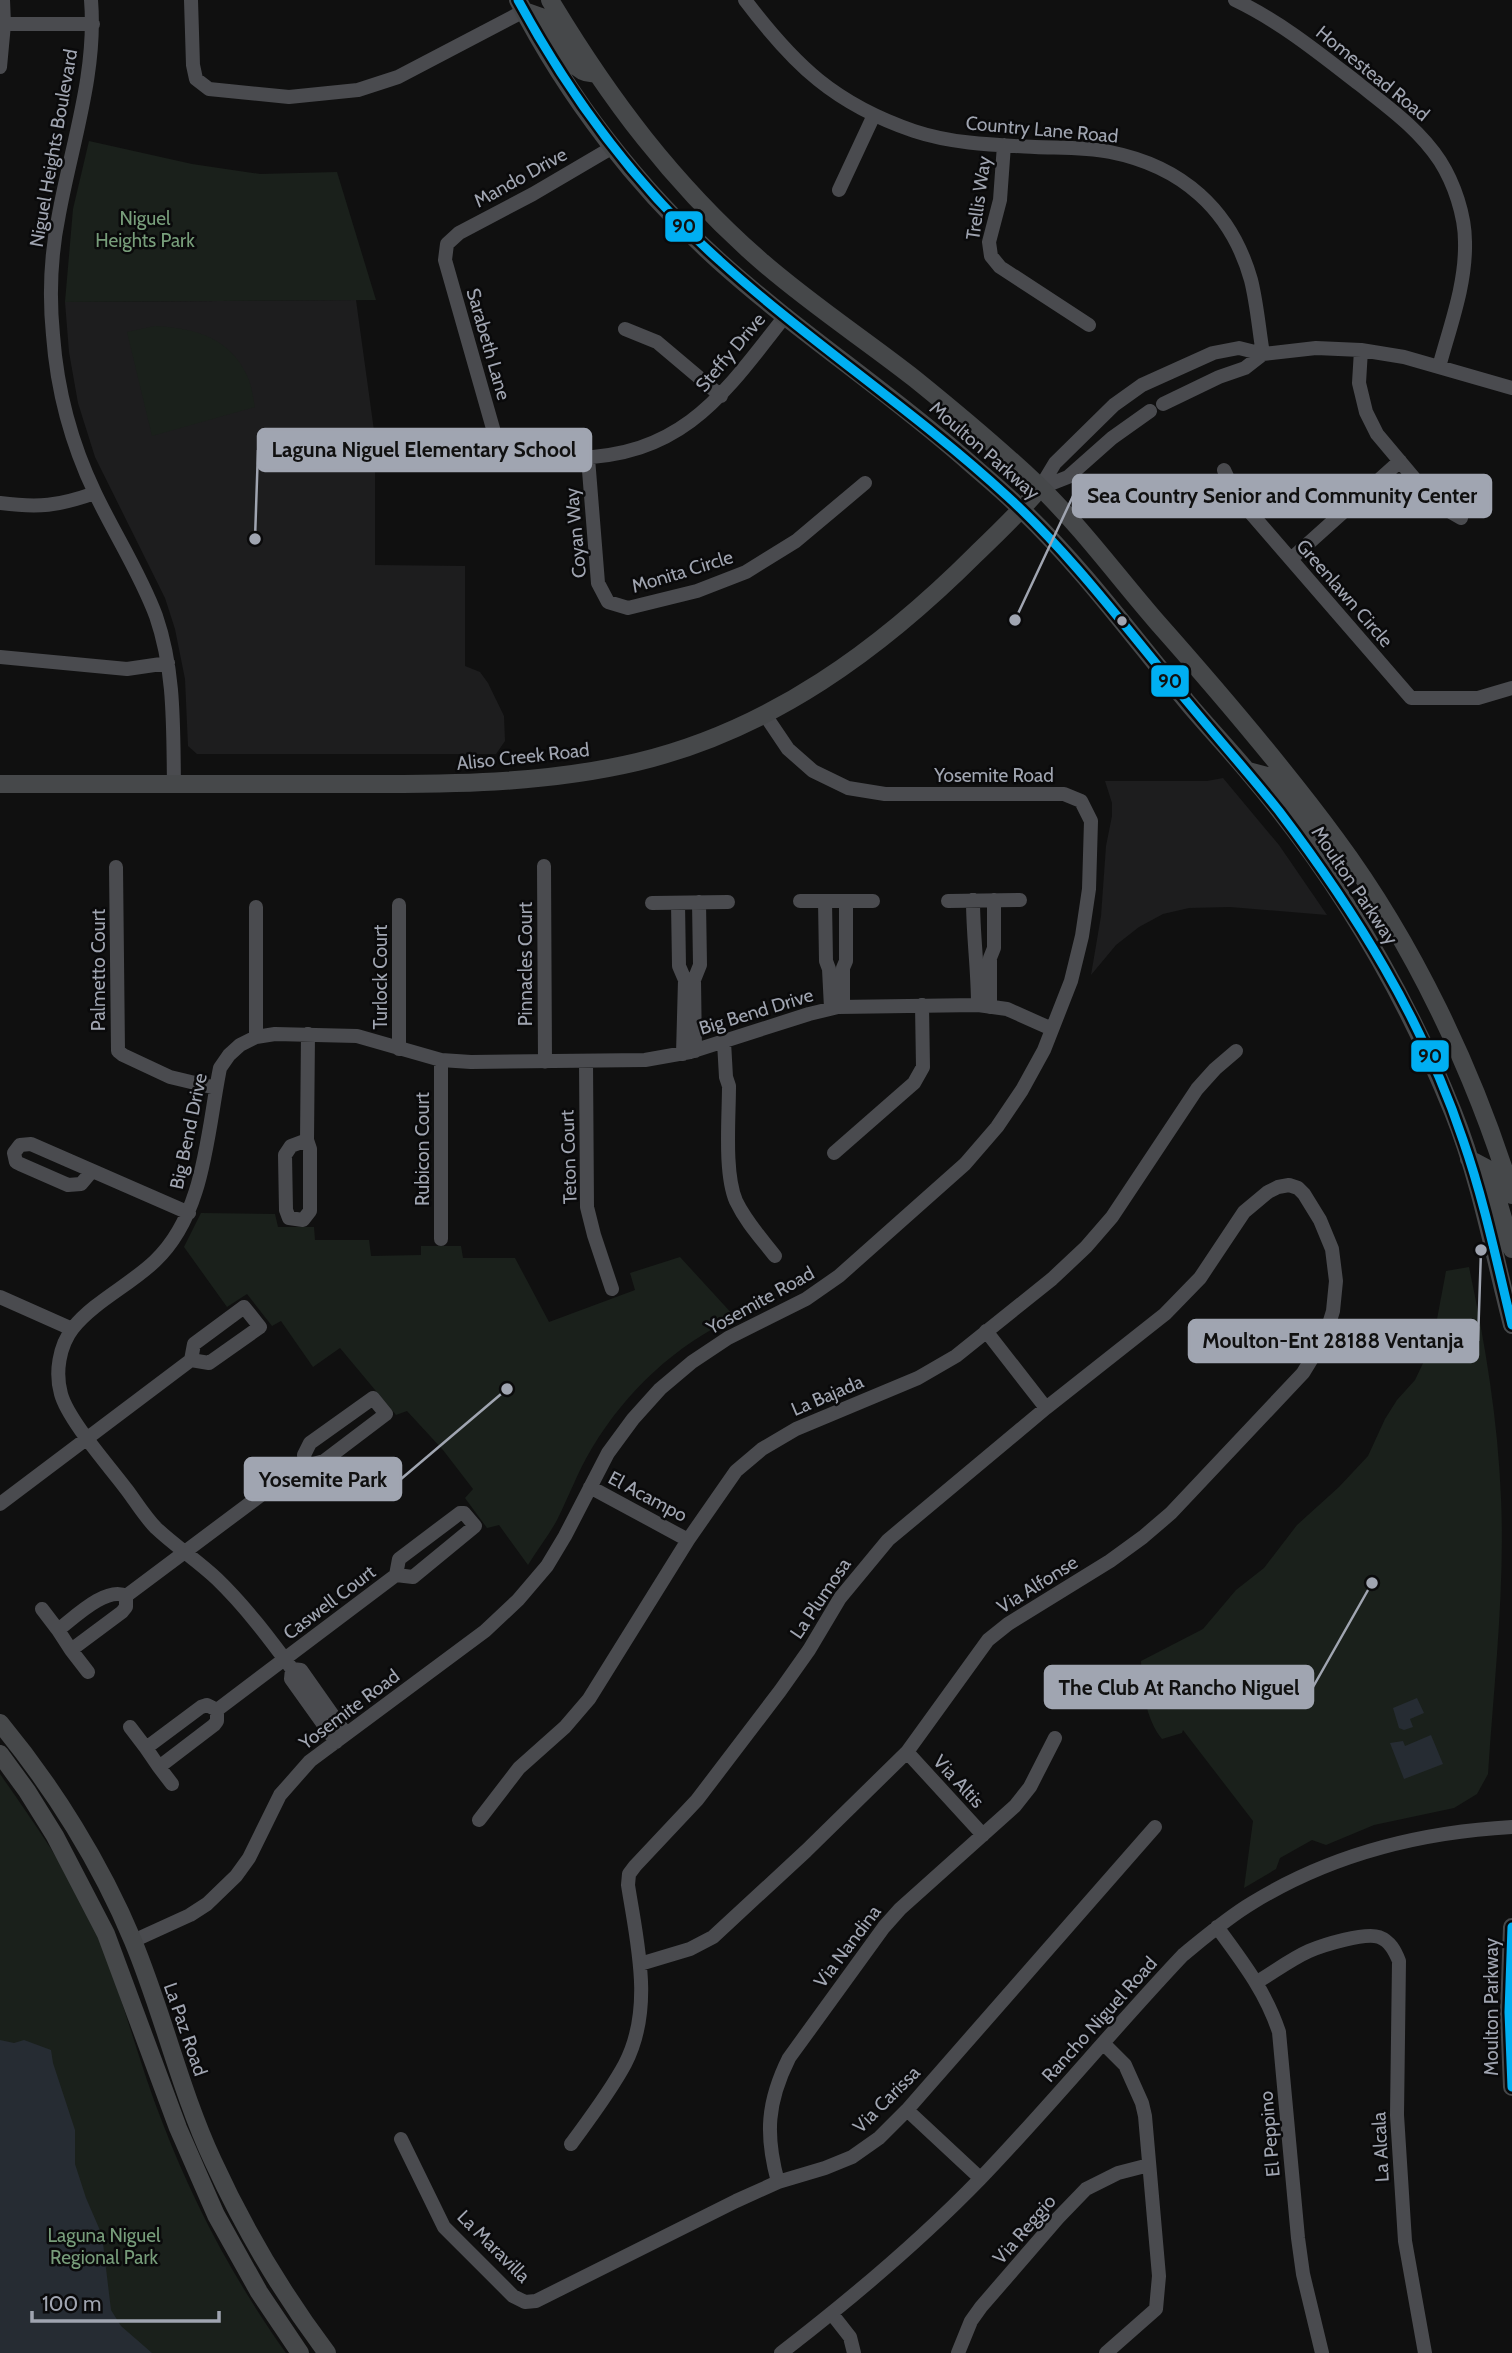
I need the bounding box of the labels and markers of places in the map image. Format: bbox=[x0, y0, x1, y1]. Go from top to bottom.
callout: Laguna Niguel Elementary School bbox=[258, 429, 591, 471]
callout: Sea Country Senior and Community Center bbox=[1073, 475, 1491, 517]
unlabelled marker bbox=[1115, 614, 1129, 628]
callout: Moulton-Ent 28188 Ventanja bbox=[1189, 1320, 1478, 1362]
callout: Yosemite Park bbox=[245, 1458, 401, 1500]
callout: The Club At Rancho Niguel bbox=[1045, 1666, 1313, 1708]

